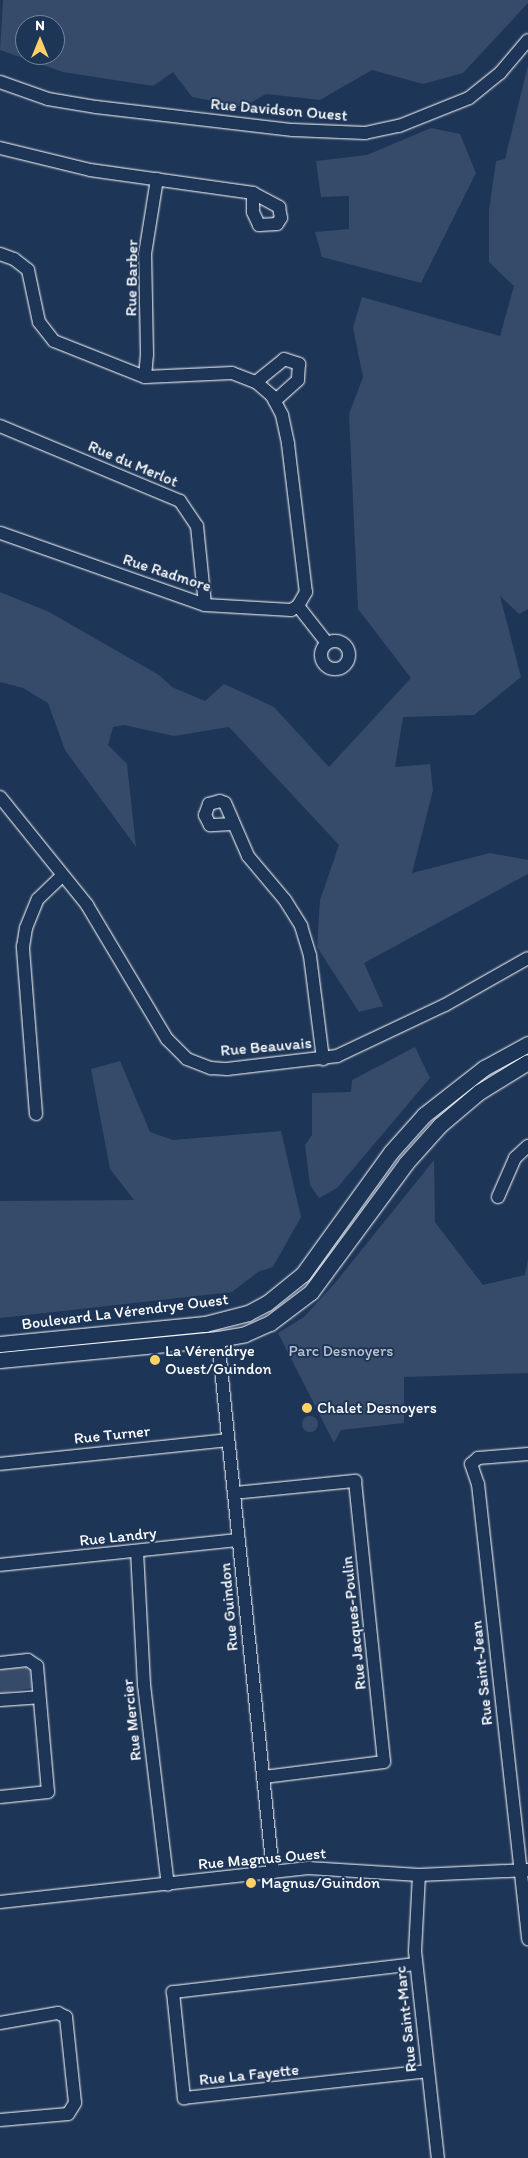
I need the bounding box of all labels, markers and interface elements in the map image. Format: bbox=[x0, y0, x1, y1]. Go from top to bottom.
north arrow bbox=[15, 15, 65, 65]
text: N bbox=[35, 17, 45, 34]
street label: Rue Davidson Ouest bbox=[210, 94, 348, 126]
street label: Rue Barber bbox=[122, 239, 142, 317]
street label: Rue du Merlot bbox=[85, 436, 181, 492]
street label: Rue Radmore bbox=[120, 550, 214, 596]
street label: Rue Beauvais bbox=[220, 1033, 312, 1061]
street label: Boulevard La Vérendrye Ouest bbox=[21, 1290, 229, 1334]
place label: La Vérendrye Ouest/Guindon bbox=[165, 1341, 272, 1379]
park label: Parc Desnoyers bbox=[289, 1341, 393, 1361]
marker: La Vérendrye Ouest/Guindon bbox=[149, 1354, 161, 1366]
place label: Chalet Desnoyers bbox=[317, 1398, 437, 1418]
marker: Chalet Desnoyers bbox=[301, 1402, 313, 1414]
street label: Rue Turner bbox=[74, 1422, 150, 1448]
street label: Rue Landry bbox=[78, 1523, 158, 1551]
street label: Rue Jacques-Poulin bbox=[337, 1555, 371, 1691]
street label: Rue Guindon bbox=[216, 1562, 242, 1652]
street label: Rue Saint-Jean bbox=[467, 1620, 497, 1726]
street label: Rue Mercier bbox=[118, 1678, 146, 1762]
street label: Rue Magnus Ouest bbox=[197, 1844, 327, 1874]
place label: Magnus/Guindon bbox=[261, 1873, 380, 1893]
marker: Magnus/Guindon bbox=[245, 1877, 257, 1889]
street label: Rue Saint-Marc bbox=[391, 1964, 421, 2074]
street label: Rue La Fayette bbox=[198, 2060, 300, 2090]

